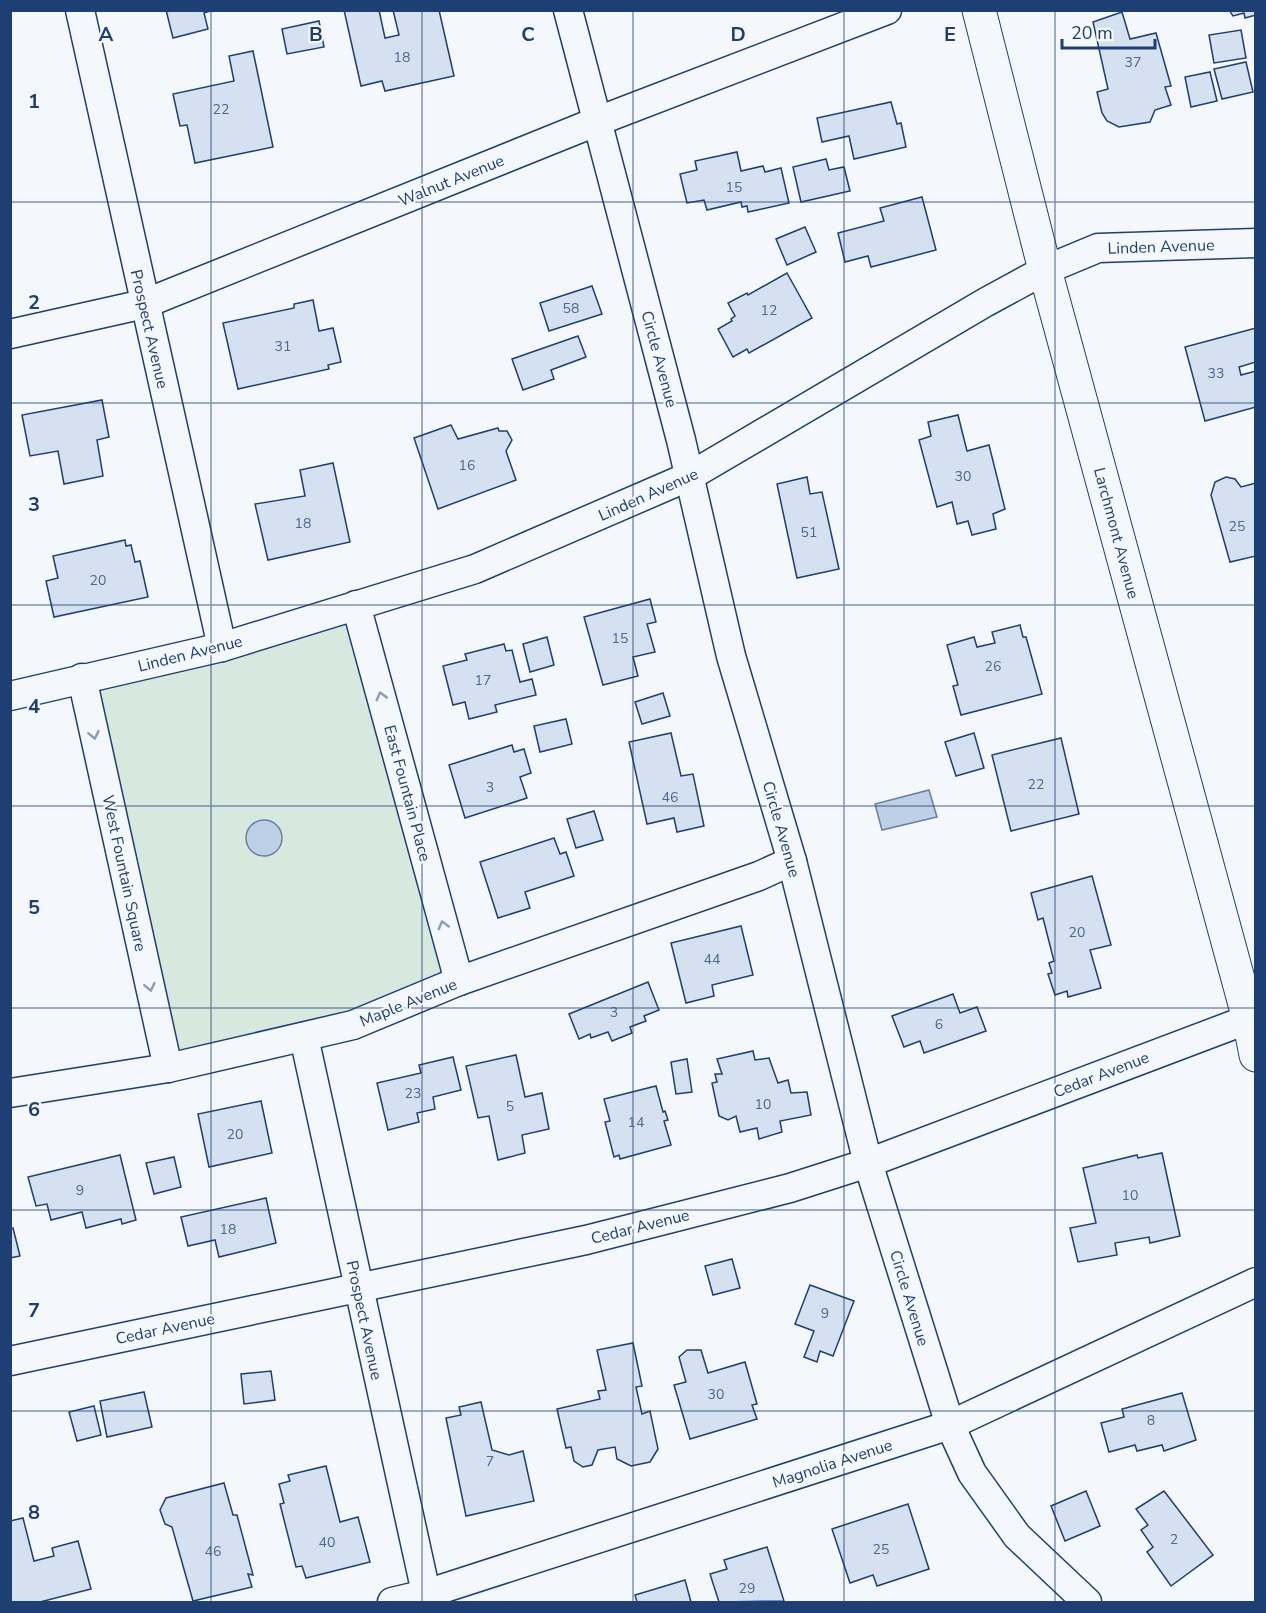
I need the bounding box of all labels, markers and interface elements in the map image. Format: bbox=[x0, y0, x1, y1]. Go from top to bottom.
scale bar bbox=[1062, 12, 1155, 50]
text: A bbox=[99, 21, 114, 48]
text: B bbox=[309, 21, 323, 48]
text: C bbox=[521, 21, 535, 48]
text: D bbox=[730, 21, 746, 48]
text: E bbox=[944, 21, 956, 48]
text: 20 m bbox=[1071, 21, 1113, 45]
house number: 18 bbox=[394, 48, 410, 67]
house number: 37 bbox=[1125, 53, 1141, 72]
text: 1 bbox=[28, 88, 40, 115]
house number: 22 bbox=[213, 100, 229, 119]
street label: Walnut Avenue bbox=[395, 150, 507, 212]
house number: 15 bbox=[726, 178, 742, 197]
street label: Linden Avenue bbox=[1107, 234, 1215, 260]
street label: Prospect Avenue bbox=[125, 268, 173, 391]
text: 2 bbox=[28, 289, 40, 316]
house number: 58 bbox=[563, 299, 579, 318]
house number: 12 bbox=[761, 301, 777, 320]
street label: Circle Avenue bbox=[636, 308, 683, 410]
house number: 31 bbox=[275, 337, 291, 356]
house number: 33 bbox=[1208, 364, 1224, 383]
house number: 16 bbox=[459, 456, 475, 475]
street label: Linden Avenue bbox=[595, 463, 702, 527]
street label: Larchmont Avenue bbox=[1088, 465, 1144, 601]
house number: 30 bbox=[955, 467, 971, 486]
text: 3 bbox=[28, 491, 40, 518]
house number: 18 bbox=[295, 514, 311, 533]
house number: 25 bbox=[1229, 517, 1245, 536]
house number: 51 bbox=[801, 523, 817, 542]
house number: 20 bbox=[90, 571, 106, 590]
house number: 15 bbox=[612, 629, 628, 648]
street label: Linden Avenue bbox=[136, 630, 245, 678]
house number: 26 bbox=[985, 657, 1001, 676]
house number: 17 bbox=[475, 671, 491, 690]
one-way arrow bbox=[376, 691, 388, 702]
text: 4 bbox=[28, 693, 40, 720]
street label: East Fountain Place bbox=[378, 723, 436, 864]
one-way arrow bbox=[87, 730, 100, 740]
house number: 22 bbox=[1028, 775, 1044, 794]
house number: 3 bbox=[486, 778, 494, 797]
street label: Circle Avenue bbox=[757, 779, 805, 880]
house number: 46 bbox=[662, 788, 678, 807]
street label: West Fountain Square bbox=[97, 793, 151, 954]
text: 5 bbox=[28, 894, 40, 921]
one-way arrow bbox=[438, 920, 451, 930]
house number: 20 bbox=[1069, 923, 1085, 942]
house number: 44 bbox=[704, 950, 720, 969]
street label: Maple Avenue bbox=[356, 973, 460, 1032]
one-way arrow bbox=[143, 982, 156, 992]
house number: 3 bbox=[610, 1003, 618, 1022]
house number: 6 bbox=[935, 1015, 943, 1034]
street label: Cedar Avenue bbox=[1050, 1047, 1152, 1103]
house number: 23 bbox=[405, 1084, 421, 1103]
house number: 10 bbox=[755, 1095, 771, 1114]
text: 6 bbox=[28, 1096, 40, 1123]
house number: 5 bbox=[506, 1097, 514, 1116]
house number: 14 bbox=[628, 1113, 644, 1132]
house number: 20 bbox=[227, 1125, 243, 1144]
house number: 9 bbox=[76, 1181, 84, 1200]
house number: 10 bbox=[1122, 1186, 1138, 1205]
street label: Cedar Avenue bbox=[589, 1204, 692, 1250]
house number: 18 bbox=[220, 1220, 236, 1239]
street label: Circle Avenue bbox=[884, 1248, 934, 1349]
street label: Prospect Avenue bbox=[341, 1258, 387, 1382]
text: 7 bbox=[28, 1297, 40, 1324]
house number: 9 bbox=[821, 1304, 829, 1323]
street label: Cedar Avenue bbox=[114, 1308, 217, 1350]
house number: 30 bbox=[708, 1385, 724, 1404]
house number: 8 bbox=[1147, 1411, 1155, 1430]
street label: Magnolia Avenue bbox=[769, 1434, 895, 1494]
house number: 7 bbox=[486, 1452, 494, 1471]
text: 8 bbox=[28, 1499, 40, 1526]
house number: 2 bbox=[1170, 1530, 1178, 1549]
house number: 40 bbox=[319, 1533, 335, 1552]
house number: 25 bbox=[873, 1540, 889, 1559]
house number: 46 bbox=[205, 1542, 221, 1561]
house number: 29 bbox=[739, 1579, 755, 1598]

